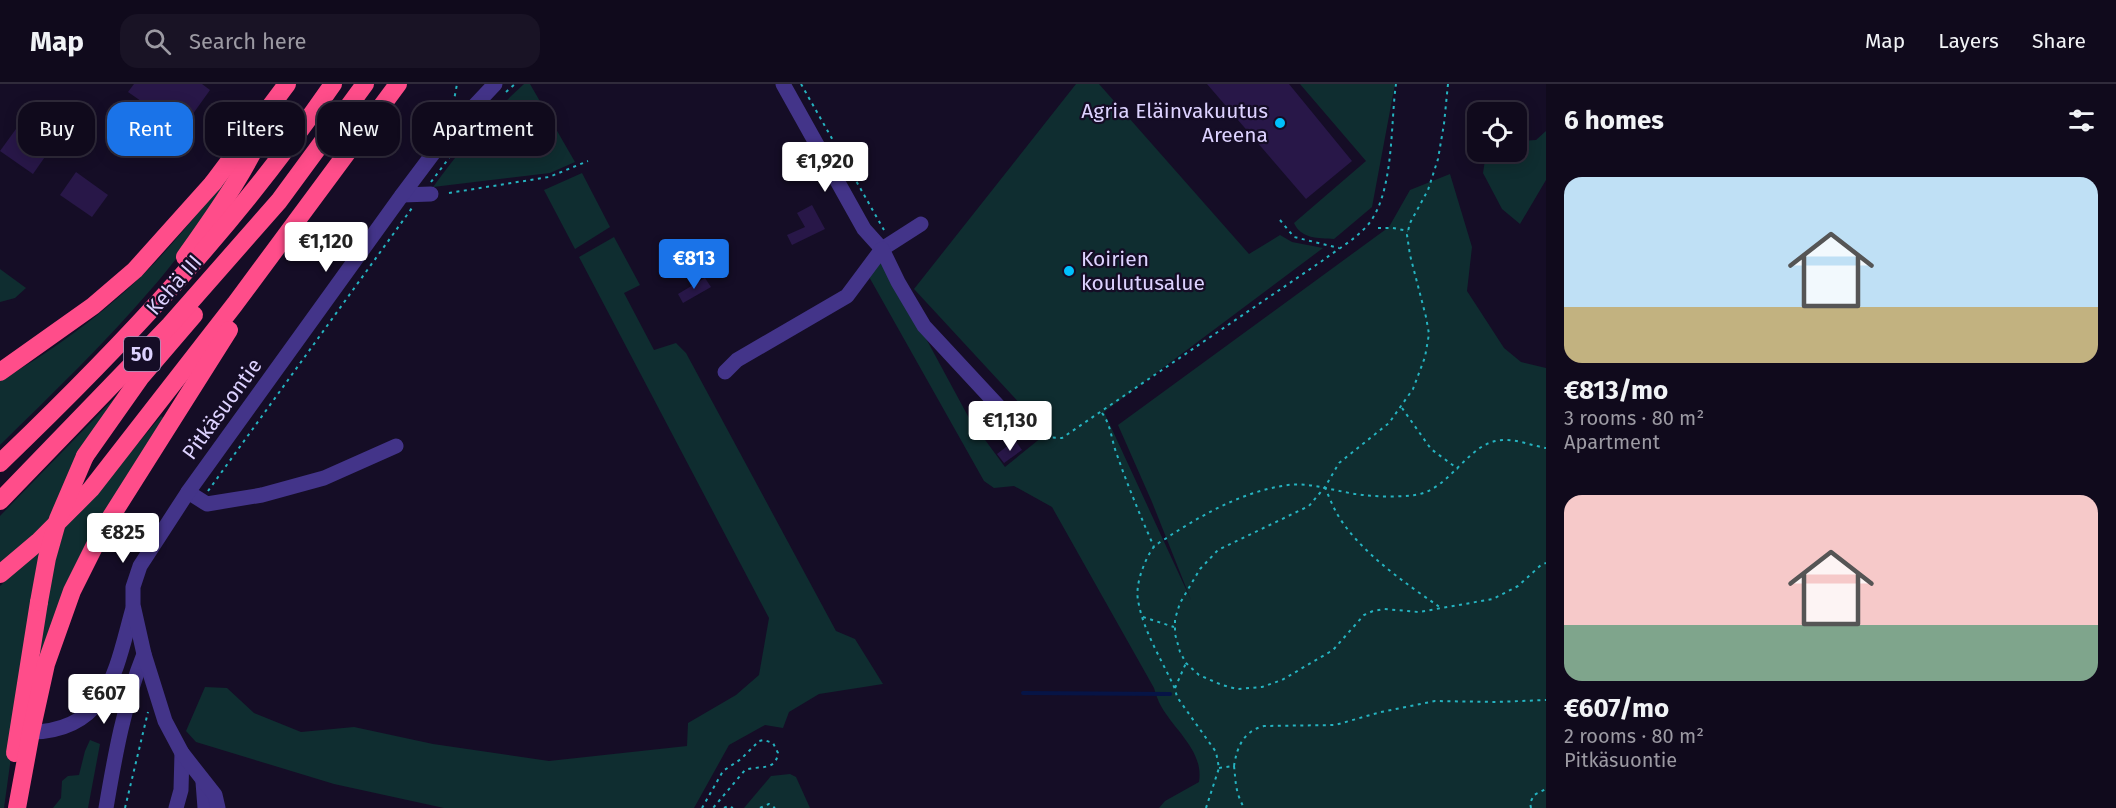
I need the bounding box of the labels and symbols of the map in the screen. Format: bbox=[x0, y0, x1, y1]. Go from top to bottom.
place label: Agria Eläinvakuutus Areena bbox=[1081, 98, 1268, 148]
marker: Agria Eläinvakuutus Areena bbox=[1273, 116, 1287, 130]
pin: €1,920 bbox=[776, 142, 874, 193]
pin: €1,120 bbox=[277, 222, 375, 273]
pin: €813 bbox=[658, 239, 730, 290]
place label: Koirien koulutusalue bbox=[1081, 246, 1205, 296]
street label: Kehä III bbox=[141, 250, 207, 320]
marker: Koirien koulutusalue bbox=[1062, 264, 1076, 278]
road number: 50 bbox=[124, 337, 160, 371]
street label: Pitkäsuontie bbox=[177, 353, 267, 465]
pin: €1,130 bbox=[961, 401, 1059, 452]
pin: €825 bbox=[87, 513, 159, 564]
pin: €607 bbox=[68, 674, 140, 725]

